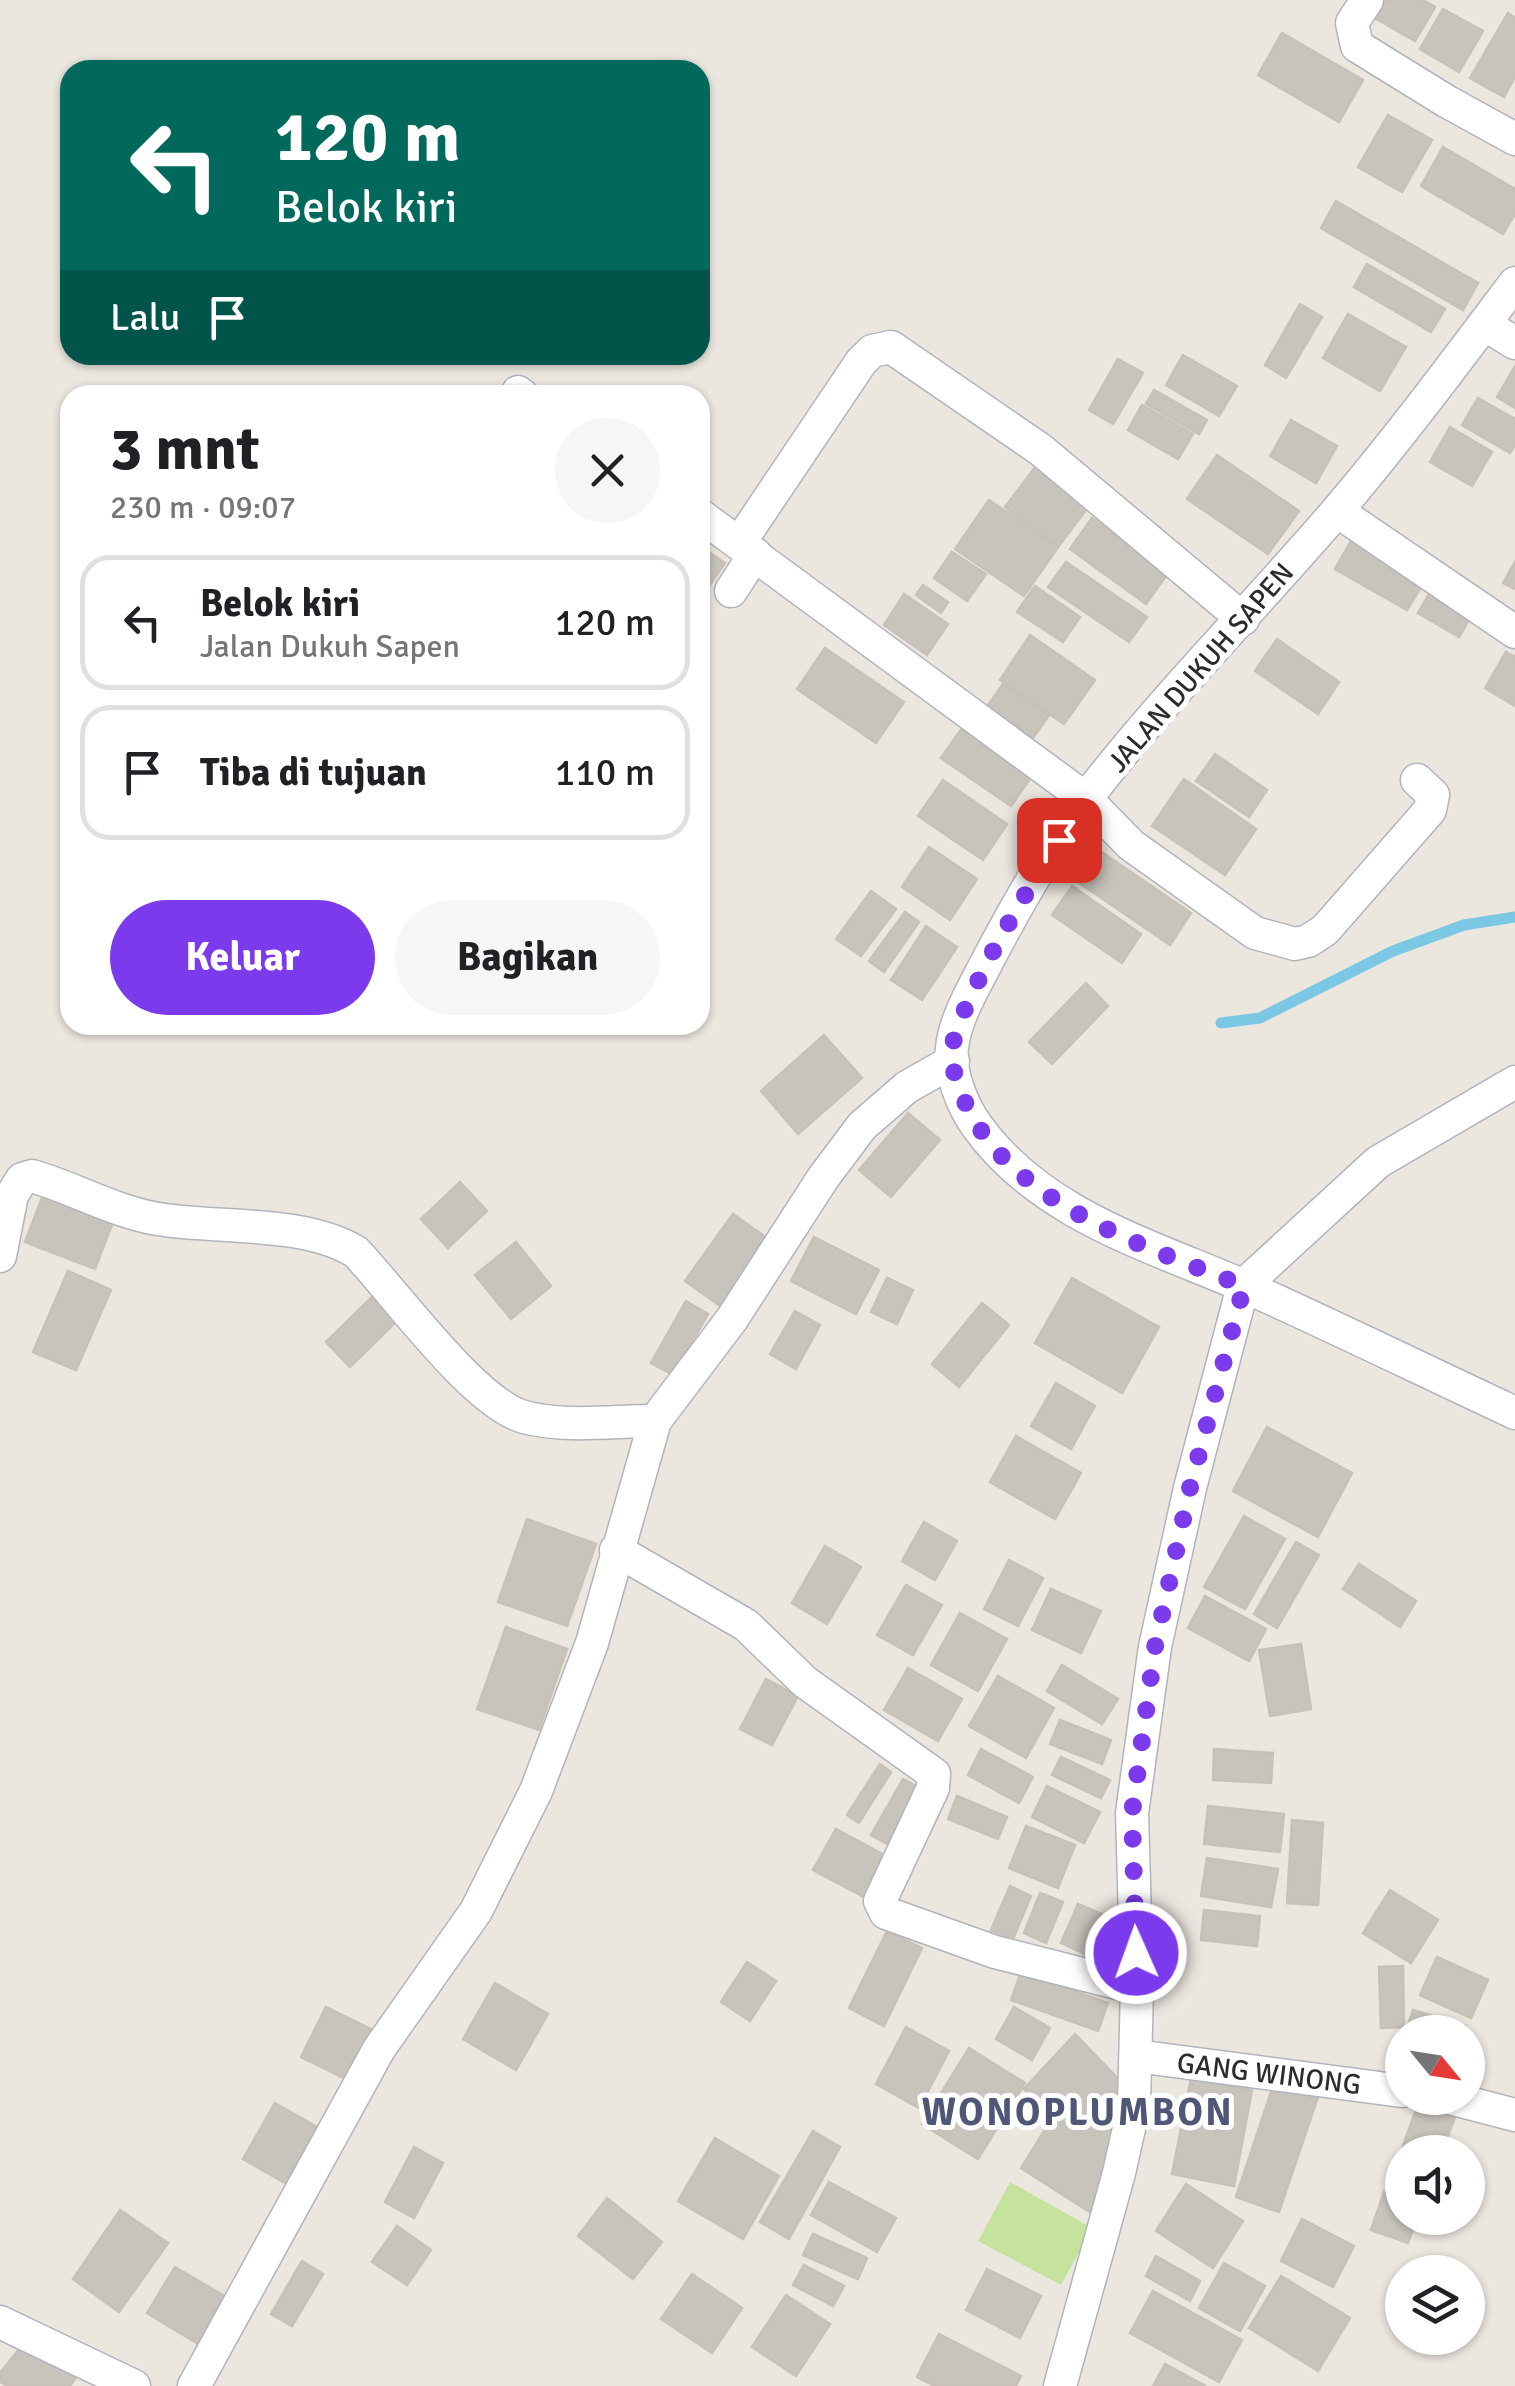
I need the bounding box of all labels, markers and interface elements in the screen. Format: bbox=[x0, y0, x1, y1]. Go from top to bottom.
text: 120 m bbox=[275, 94, 460, 180]
icon: left bbox=[110, 100, 240, 230]
text: Belok kiri bbox=[275, 180, 457, 235]
icon: arrive bbox=[200, 290, 255, 345]
text: Lalu bbox=[110, 294, 180, 341]
text: 3 mnt bbox=[110, 413, 259, 487]
button: close bbox=[555, 418, 660, 523]
text: 230 m · 09:07 bbox=[110, 488, 296, 527]
street label: JALAN DUKUH SAPEN bbox=[1101, 556, 1301, 779]
text: Belok kiri bbox=[200, 580, 360, 627]
icon: left bbox=[115, 595, 170, 650]
text: 120 m bbox=[555, 599, 655, 646]
text: Jalan Dukuh Sapen bbox=[200, 627, 460, 666]
icon: arrive bbox=[115, 745, 170, 800]
text: Tiba di tujuan bbox=[200, 749, 427, 796]
text: 110 m bbox=[555, 749, 655, 796]
pin bbox=[1017, 798, 1102, 883]
icon: arrive bbox=[1032, 813, 1087, 868]
button: Keluar bbox=[110, 900, 375, 1015]
button: Bagikan bbox=[395, 900, 660, 1015]
position arrow bbox=[1084, 1901, 1188, 2005]
north arrow bbox=[1385, 2015, 1485, 2115]
map controls bbox=[1385, 2015, 1485, 2355]
street label: GANG WINONG bbox=[1175, 2046, 1363, 2102]
district label: WONOPLUMBON bbox=[922, 2089, 1234, 2136]
button: sound bbox=[1385, 2135, 1485, 2235]
button: layers bbox=[1385, 2255, 1485, 2355]

